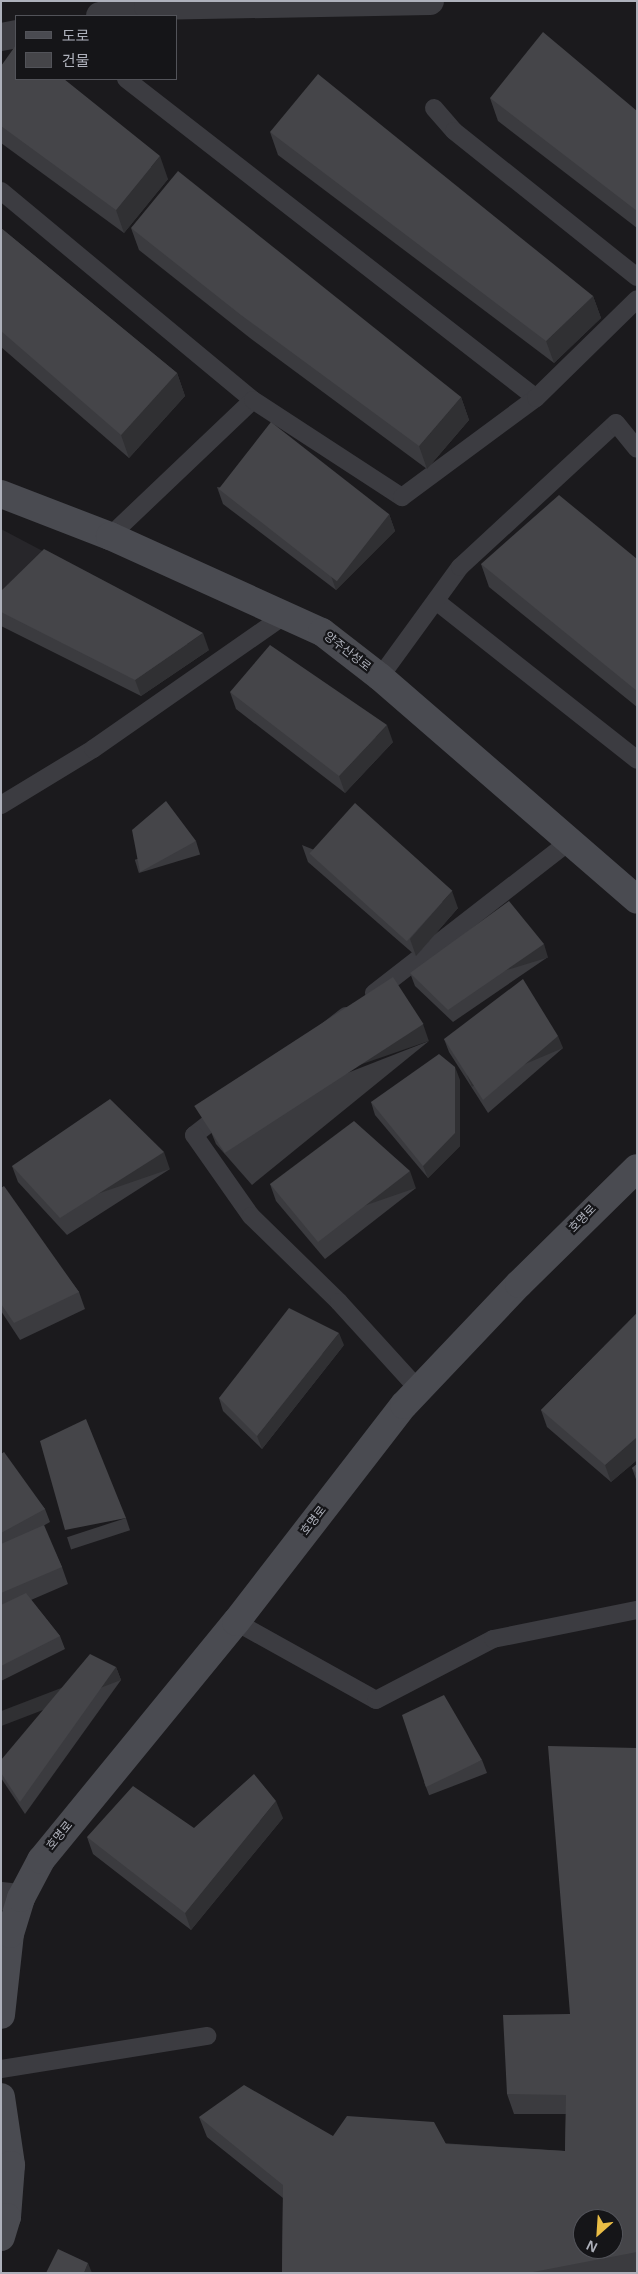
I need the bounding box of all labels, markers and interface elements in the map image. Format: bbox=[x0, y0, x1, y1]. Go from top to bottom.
legend bbox=[15, 15, 178, 80]
text: 도로 bbox=[62, 27, 90, 44]
text: 건물 bbox=[62, 52, 90, 69]
street label: 양주산성로 bbox=[321, 629, 373, 675]
street label: 호명로 bbox=[566, 1202, 600, 1236]
street label: 호명로 bbox=[298, 1504, 330, 1538]
street label: 호명로 bbox=[44, 1819, 76, 1853]
north arrow bbox=[573, 2209, 623, 2259]
text: N bbox=[584, 2237, 600, 2256]

